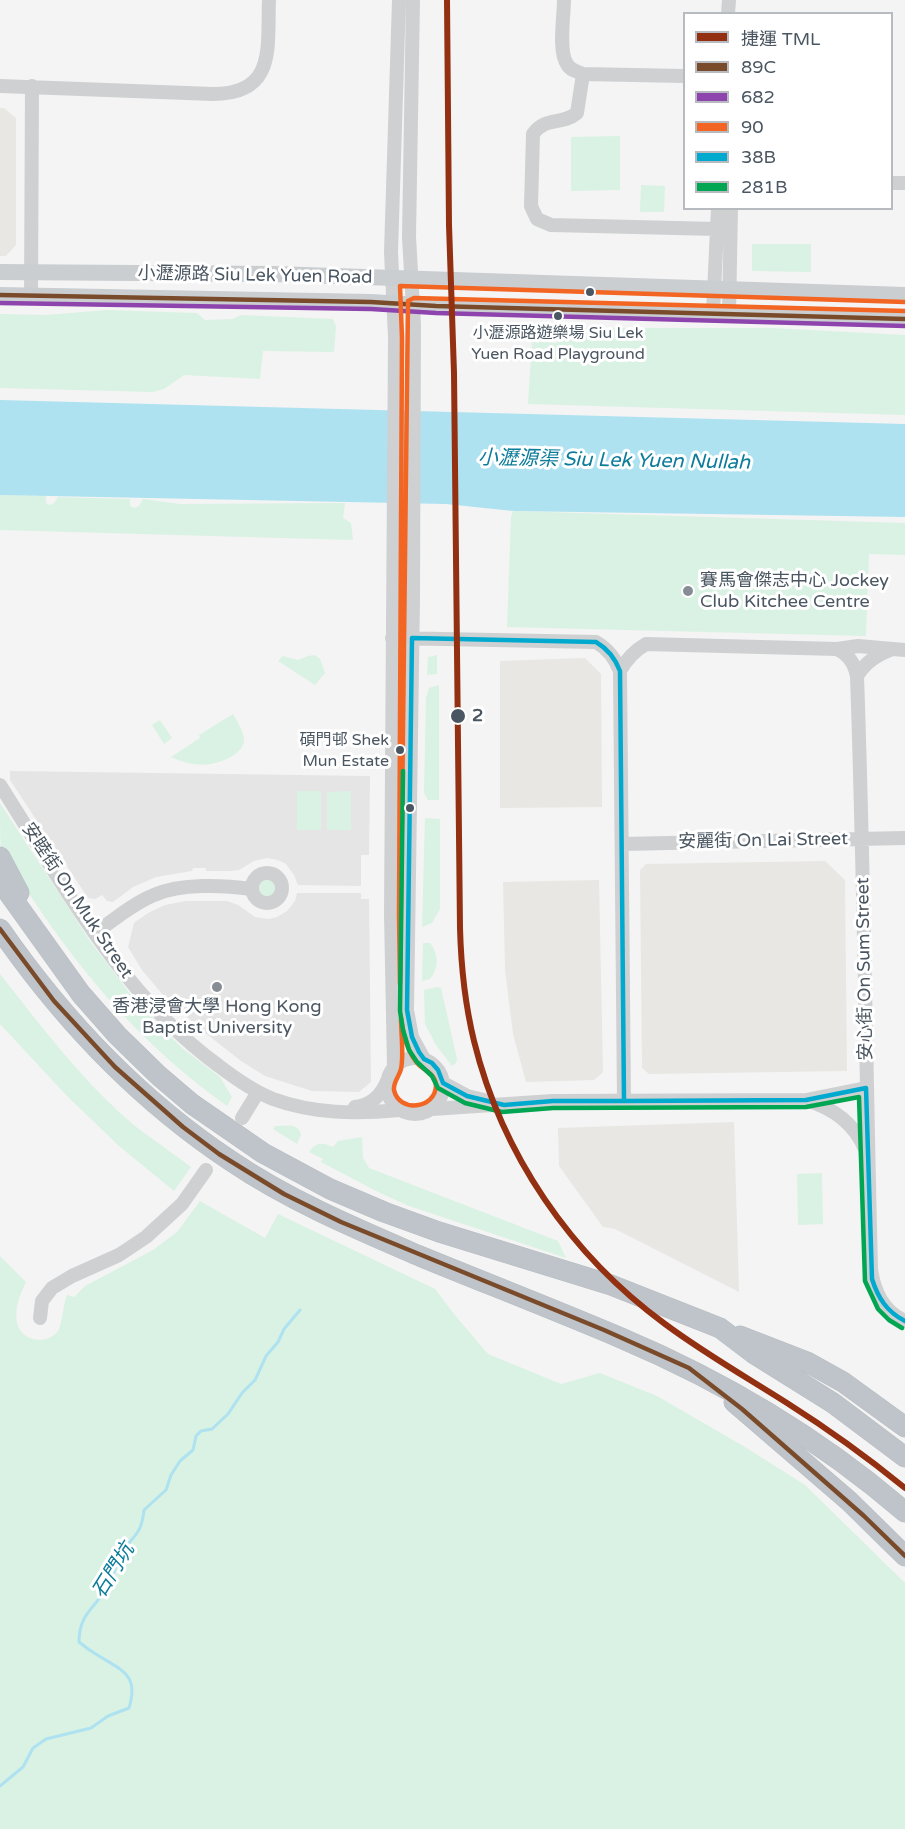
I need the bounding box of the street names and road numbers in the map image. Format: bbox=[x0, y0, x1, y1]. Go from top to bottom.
street label: 小瀝源路 Siu Lek Yuen Road bbox=[137, 263, 373, 289]
street label: 安睦街 On Muk Street bbox=[17, 819, 137, 983]
street label: 安麗街 On Lai Street bbox=[678, 829, 848, 853]
street label: 安心街 On Sum Street bbox=[853, 877, 877, 1061]

